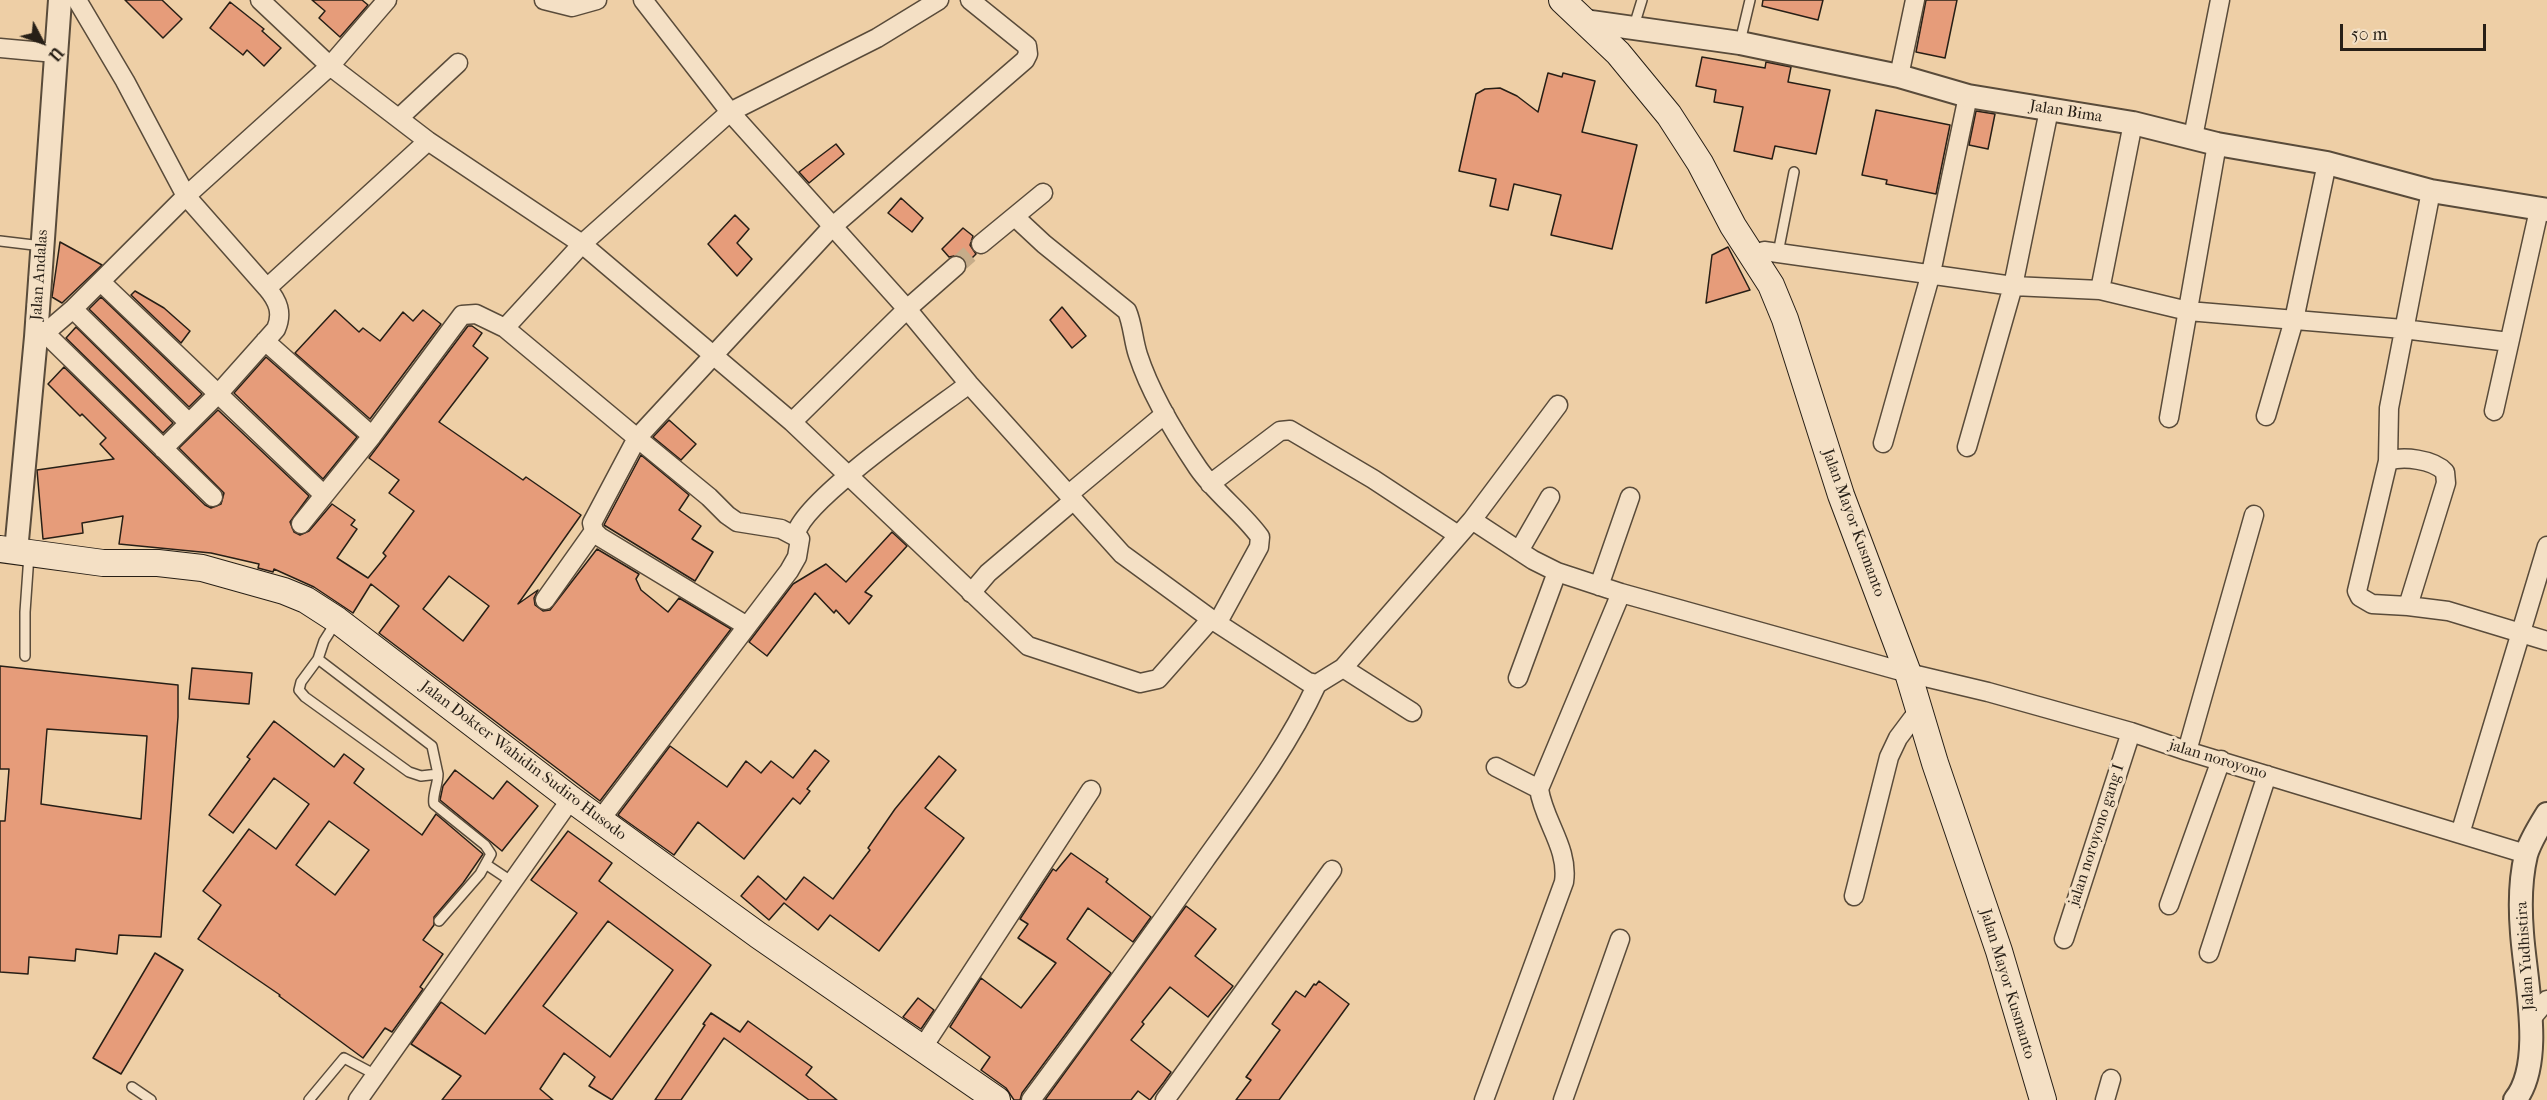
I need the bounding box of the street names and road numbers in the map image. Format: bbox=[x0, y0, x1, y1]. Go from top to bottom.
street label: Jalan Bima bbox=[2028, 97, 2104, 127]
street label: Jalan Andalas bbox=[27, 229, 53, 321]
street label: Jalan Mayor Kusmanto bbox=[1817, 447, 1889, 599]
street label: Jalan Dokter Wahidin Sudiro Husodo bbox=[416, 677, 630, 845]
street label: jalan noroyono bbox=[2167, 736, 2269, 784]
street label: jalan noroyono gang I bbox=[2065, 762, 2129, 908]
street label: Jalan Yudhistira bbox=[2513, 901, 2539, 1011]
street label: Jalan Mayor Kusmanto bbox=[1975, 907, 2039, 1061]

